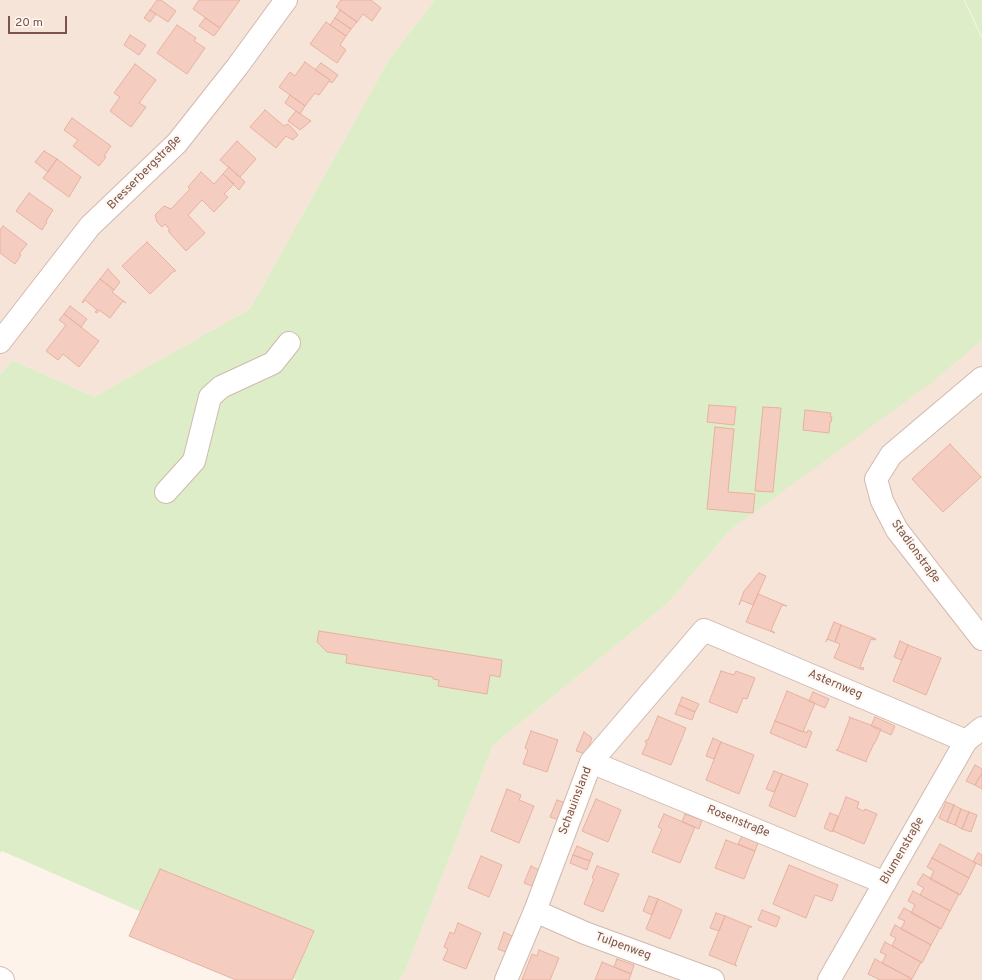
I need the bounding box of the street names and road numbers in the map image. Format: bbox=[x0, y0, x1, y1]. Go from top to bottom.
street label: Bresserbergstraße bbox=[105, 133, 185, 213]
street label: Stadionstraße bbox=[887, 518, 943, 586]
street label: Asternweg bbox=[806, 667, 864, 703]
street label: Schauinsland bbox=[556, 765, 596, 837]
street label: Rosenstraße bbox=[704, 803, 772, 841]
street label: Blumenstraße bbox=[878, 815, 928, 887]
street label: Tulpenweg bbox=[593, 930, 653, 964]

